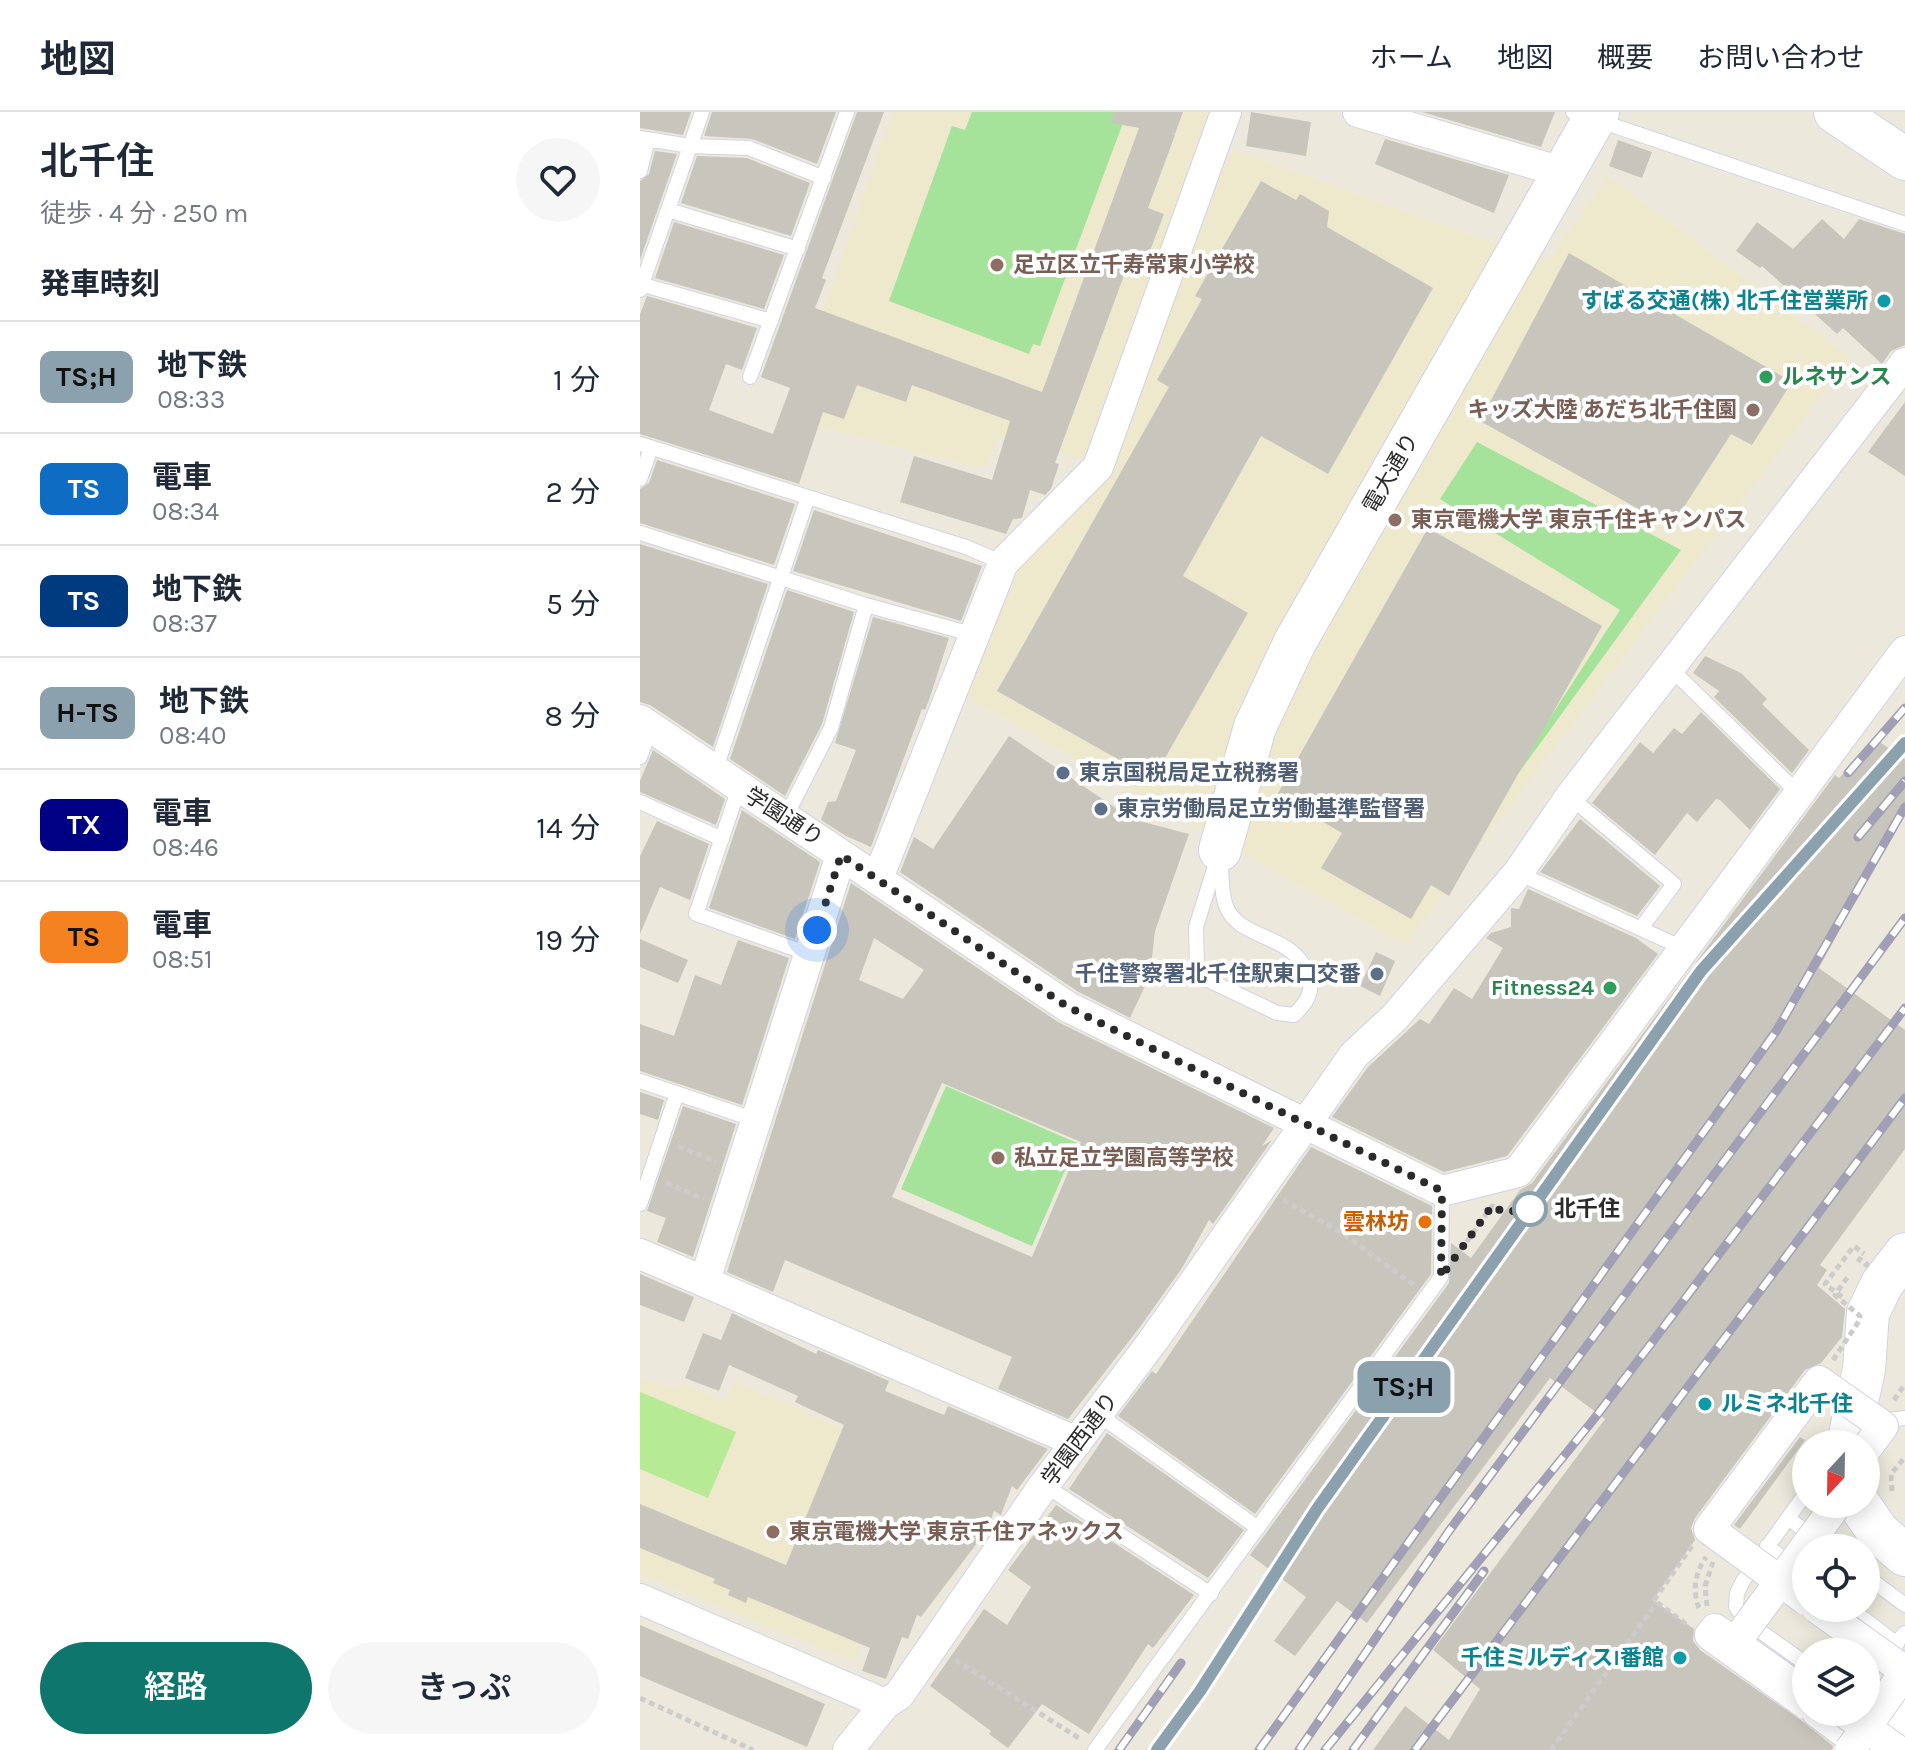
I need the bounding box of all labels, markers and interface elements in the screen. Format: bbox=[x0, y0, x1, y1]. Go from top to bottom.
text: 地図 bbox=[40, 37, 116, 82]
text: ホーム bbox=[1370, 41, 1453, 74]
text: 地図 bbox=[1497, 41, 1553, 74]
text: 概要 bbox=[1597, 41, 1653, 74]
text: お問い合わせ bbox=[1697, 41, 1865, 74]
button: heart bbox=[516, 138, 600, 222]
text: 北千住 bbox=[40, 139, 154, 184]
text: 徒歩 · 4 分 · 250 m bbox=[40, 198, 248, 229]
place label: 足立区立千寿常東小学校 bbox=[1013, 252, 1255, 278]
marker: 足立区立千寿常東小学校 bbox=[988, 256, 1006, 274]
text: 発車時刻 bbox=[40, 266, 160, 302]
place label: すばる交通(株) 北千住営業所 bbox=[1581, 288, 1868, 314]
marker: すばる交通(株) 北千住営業所 bbox=[1875, 292, 1893, 310]
text: 地下鉄 bbox=[157, 347, 247, 383]
text: TS;H bbox=[56, 360, 117, 393]
text: 1 分 bbox=[553, 362, 600, 398]
place label: ルネサンス bbox=[1782, 364, 1892, 390]
marker: ルネサンス bbox=[1757, 368, 1775, 386]
text: 08:33 bbox=[157, 384, 225, 415]
place label: キッズ大陸 あだち北千住園 bbox=[1467, 397, 1737, 423]
marker: キッズ大陸 あだち北千住園 bbox=[1744, 401, 1762, 419]
street label: 電大通り bbox=[1358, 428, 1424, 518]
text: 電車 bbox=[152, 459, 212, 495]
text: TS bbox=[68, 472, 100, 505]
text: 2 分 bbox=[545, 474, 600, 510]
text: 08:34 bbox=[152, 496, 219, 527]
place label: 東京電機大学 東京千住キャンパス bbox=[1411, 507, 1747, 533]
marker: 東京電機大学 東京千住キャンパス bbox=[1386, 511, 1404, 529]
text: 地下鉄 bbox=[152, 571, 242, 607]
text: TS bbox=[68, 584, 100, 617]
text: 5 分 bbox=[546, 586, 600, 622]
text: 08:37 bbox=[152, 608, 217, 639]
text: 地下鉄 bbox=[159, 683, 249, 719]
text: H-TS bbox=[56, 696, 119, 729]
text: 8 分 bbox=[544, 698, 600, 734]
text: 08:40 bbox=[159, 720, 226, 751]
place label: 東京国税局足立税務署 bbox=[1079, 760, 1299, 786]
marker: 東京国税局足立税務署 bbox=[1054, 764, 1072, 782]
street label: 学園通り bbox=[740, 782, 828, 852]
text: 電車 bbox=[152, 795, 212, 831]
place label: 東京労働局足立労働基準監督署 bbox=[1117, 796, 1425, 822]
marker: 東京労働局足立労働基準監督署 bbox=[1092, 800, 1110, 818]
text: TX bbox=[67, 808, 101, 841]
text: 14 分 bbox=[536, 810, 600, 846]
text: 08:46 bbox=[152, 832, 219, 863]
text: 電車 bbox=[152, 907, 212, 943]
your location bbox=[797, 910, 837, 950]
text: TS bbox=[68, 920, 100, 953]
text: 19 分 bbox=[536, 922, 600, 958]
text: 08:51 bbox=[152, 944, 213, 975]
place label: 千住警察署北千住駅東口交番 bbox=[1075, 961, 1361, 987]
marker: 千住警察署北千住駅東口交番 bbox=[1368, 965, 1386, 983]
place label: Fitness24 bbox=[1491, 975, 1594, 1001]
marker: Fitness24 bbox=[1601, 979, 1619, 997]
place label: 私立足立学園高等学校 bbox=[1014, 1145, 1234, 1171]
marker: 私立足立学園高等学校 bbox=[989, 1149, 1007, 1167]
marker: 北千住 bbox=[1513, 1192, 1547, 1226]
place label: 北千住 bbox=[1554, 1196, 1620, 1222]
place label: 雲林坊 bbox=[1343, 1209, 1409, 1235]
marker: 雲林坊 bbox=[1416, 1213, 1434, 1231]
line badge: TS;H bbox=[1348, 1361, 1460, 1413]
text: TS;H bbox=[1373, 1370, 1435, 1403]
street label: 学園西通り bbox=[1037, 1387, 1123, 1491]
place label: ルミネ北千住 bbox=[1721, 1391, 1853, 1417]
marker: ルミネ北千住 bbox=[1696, 1395, 1714, 1413]
north arrow bbox=[1792, 1430, 1880, 1518]
map controls bbox=[1792, 1430, 1880, 1726]
place label: 東京電機大学 東京千住アネックス bbox=[789, 1519, 1124, 1545]
marker: 東京電機大学 東京千住アネックス bbox=[764, 1523, 782, 1541]
button: locate bbox=[1792, 1534, 1880, 1622]
button: layers bbox=[1792, 1638, 1880, 1726]
button: 経路 bbox=[40, 1642, 312, 1734]
button: きっぷ bbox=[328, 1642, 600, 1734]
place label: 千住ミルディスI番館 bbox=[1461, 1645, 1664, 1671]
marker: 千住ミルディスI番館 bbox=[1671, 1649, 1689, 1667]

